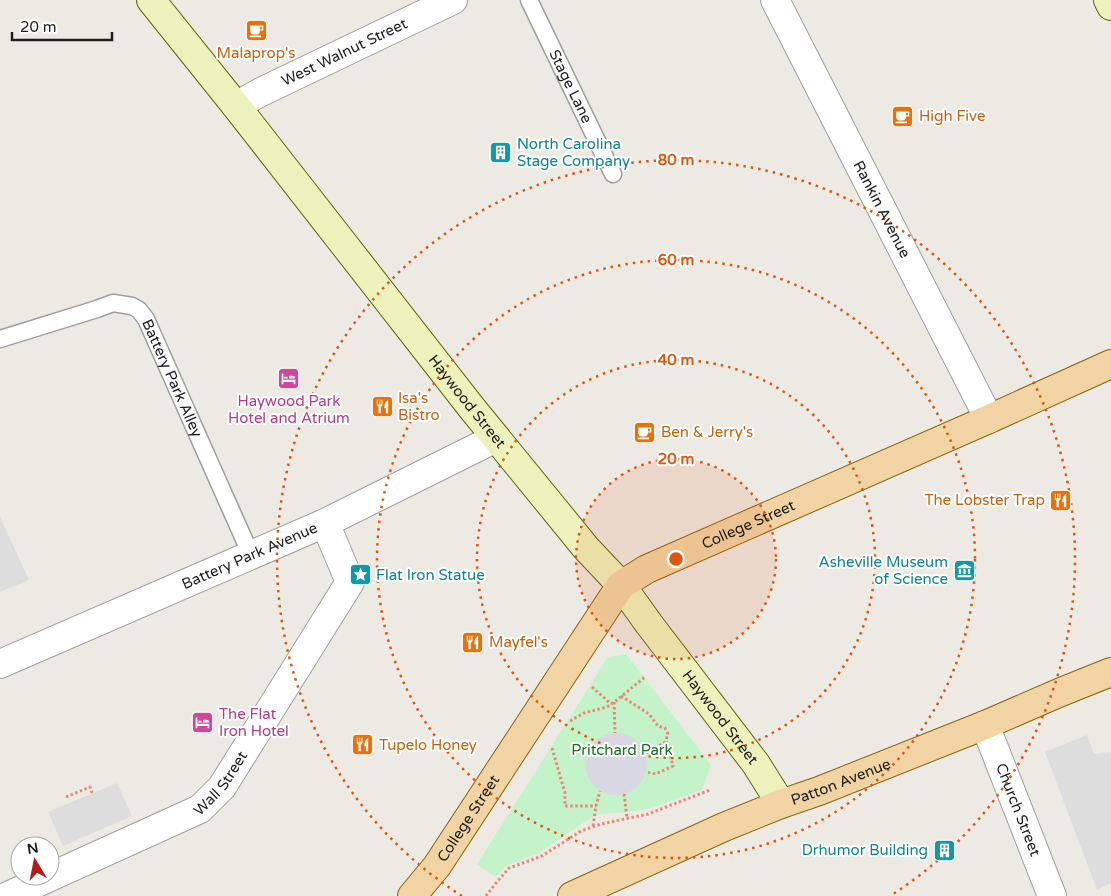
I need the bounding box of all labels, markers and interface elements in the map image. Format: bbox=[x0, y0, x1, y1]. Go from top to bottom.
scale bar bbox=[12, 10, 112, 42]
street label: West Walnut Street bbox=[278, 14, 410, 90]
text: 20 m bbox=[20, 18, 57, 36]
cafe icon: Malaprop's bbox=[244, 18, 268, 42]
place label: Malaprop's bbox=[217, 44, 296, 62]
street label: Stage Lane bbox=[545, 47, 596, 126]
cafe icon: High Five bbox=[891, 104, 915, 128]
place label: High Five bbox=[919, 107, 985, 125]
place label: North Carolina Stage Company bbox=[517, 135, 630, 170]
building icon: North Carolina Stage Company bbox=[489, 141, 513, 165]
text: 80 m bbox=[658, 151, 694, 169]
street label: Rankin Avenue bbox=[850, 158, 914, 261]
text: 60 m bbox=[658, 251, 694, 269]
street label: Battery Park Alley bbox=[138, 316, 206, 440]
street label: Haywood Street bbox=[425, 351, 510, 452]
text: 40 m bbox=[658, 351, 694, 369]
hotel icon: Haywood Park Hotel and Atrium bbox=[277, 366, 301, 390]
place label: Isa's Bistro bbox=[398, 389, 440, 424]
place label: Haywood Park Hotel and Atrium bbox=[228, 392, 350, 427]
restaurant icon: Isa's Bistro bbox=[370, 395, 394, 419]
cafe icon: Ben & Jerry's bbox=[633, 420, 657, 444]
place label: Ben & Jerry's bbox=[661, 423, 753, 441]
text: 20 m bbox=[658, 450, 694, 468]
restaurant icon: The Lobster Trap bbox=[1049, 488, 1073, 512]
place label: The Lobster Trap bbox=[924, 491, 1045, 509]
street label: College Street bbox=[699, 496, 798, 553]
street label: Battery Park Avenue bbox=[179, 518, 320, 593]
centre of rings bbox=[667, 550, 685, 568]
place label: Asheville Museum of Science bbox=[818, 553, 948, 588]
museum icon: Asheville Museum of Science bbox=[952, 559, 976, 583]
place icon: Flat Iron Statue bbox=[348, 563, 372, 587]
place label: Flat Iron Statue bbox=[376, 566, 485, 584]
restaurant icon: Mayfel's bbox=[461, 630, 485, 654]
place label: Mayfel's bbox=[489, 633, 548, 651]
street label: Haywood Street bbox=[679, 666, 762, 768]
place label: The Flat Iron Hotel bbox=[219, 705, 289, 740]
hotel icon: The Flat Iron Hotel bbox=[191, 711, 215, 735]
restaurant icon: Tupelo Honey bbox=[351, 733, 375, 757]
place label: Tupelo Honey bbox=[379, 736, 477, 754]
park label: Pritchard Park bbox=[571, 741, 673, 759]
street label: Wall Street bbox=[190, 747, 251, 819]
street label: Patton Avenue bbox=[788, 755, 893, 809]
street label: Church Street bbox=[992, 761, 1045, 859]
street label: College Street bbox=[433, 771, 503, 865]
north arrow bbox=[10, 836, 60, 886]
building icon: Drhumor Building bbox=[932, 838, 956, 862]
text: N bbox=[26, 839, 40, 858]
place label: Drhumor Building bbox=[802, 841, 928, 859]

